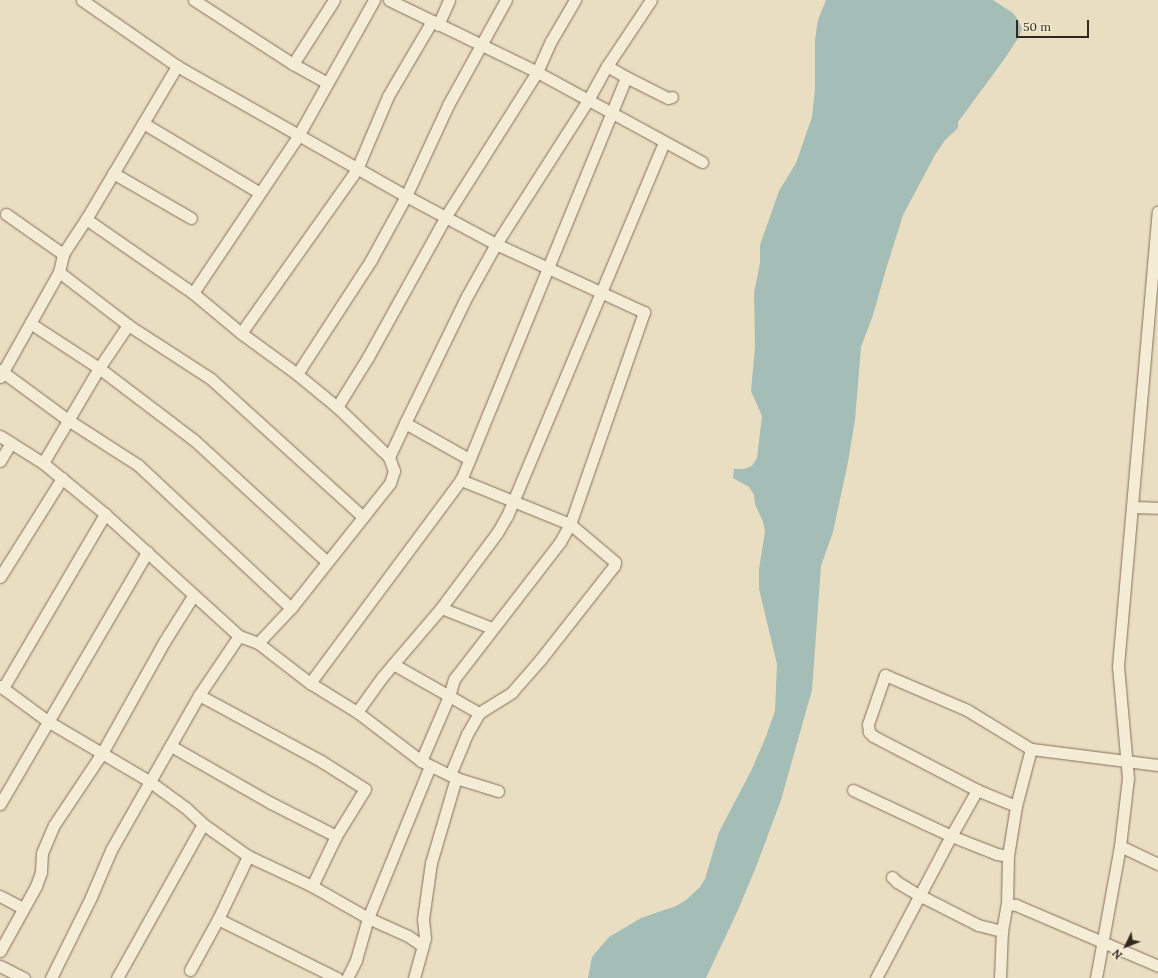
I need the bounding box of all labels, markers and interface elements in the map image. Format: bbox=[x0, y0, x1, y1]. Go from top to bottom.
scale bar bbox=[1018, 12, 1091, 38]
text: 50 m bbox=[1023, 19, 1051, 34]
north arrow bbox=[1106, 926, 1146, 966]
text: N bbox=[1109, 946, 1125, 962]

